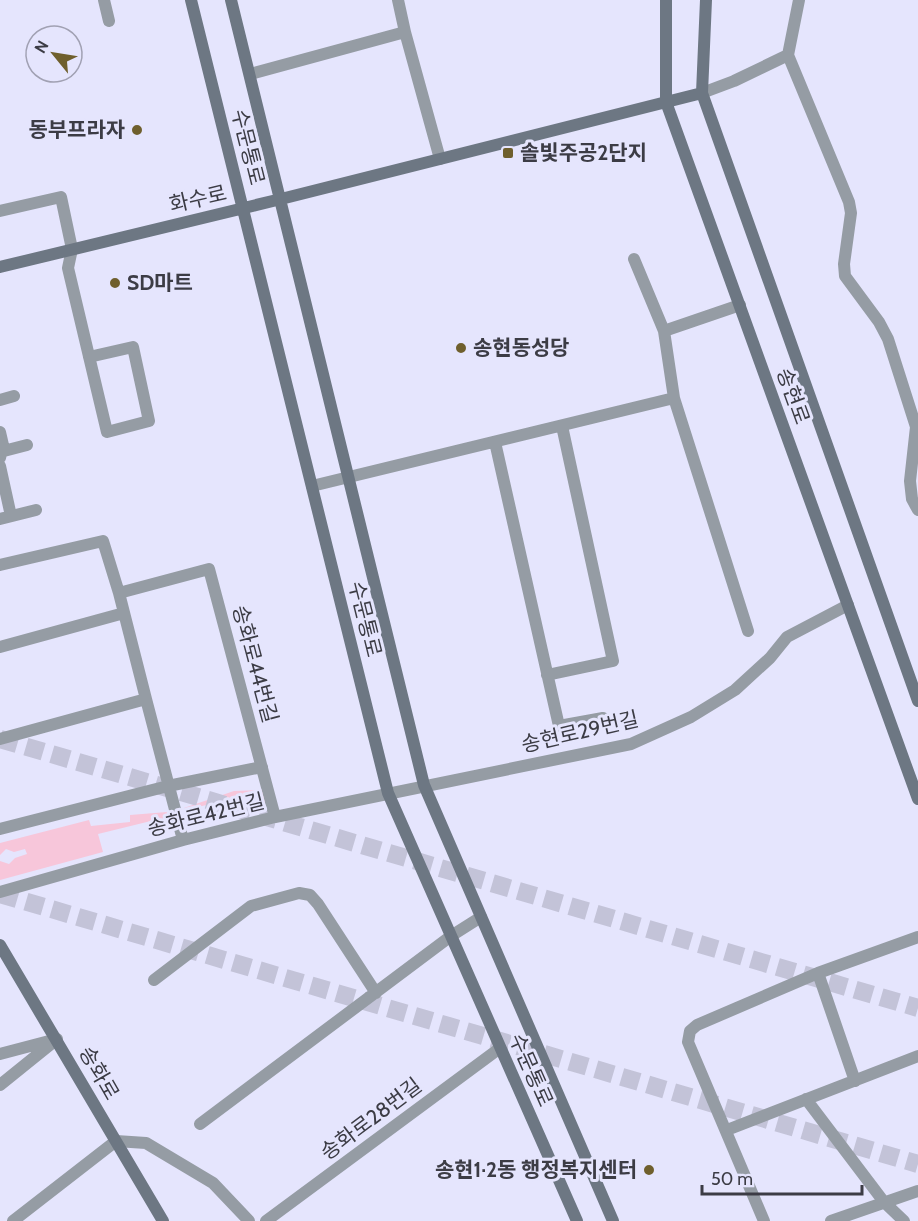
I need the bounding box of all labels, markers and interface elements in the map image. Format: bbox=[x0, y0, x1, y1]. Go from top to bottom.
north arrow bbox=[24, 24, 84, 84]
text: N bbox=[30, 37, 52, 56]
street label: 수문통로 bbox=[227, 106, 270, 187]
place label: 동부프라자 bbox=[28, 117, 125, 142]
marker: 동부프라자 bbox=[130, 123, 144, 137]
place label: 솔빛주공2단지 bbox=[520, 140, 647, 165]
marker: 솔빛주공2단지 bbox=[501, 146, 515, 160]
street label: 화수로 bbox=[167, 180, 229, 217]
place label: SD마트 bbox=[127, 270, 193, 295]
marker: SD마트 bbox=[108, 276, 122, 290]
place label: 송현동성당 bbox=[473, 335, 570, 360]
marker: 송현동성당 bbox=[454, 341, 468, 355]
street label: 송현로 bbox=[772, 364, 815, 427]
street label: 수문통로 bbox=[344, 578, 387, 659]
street label: 송화로44번길 bbox=[228, 602, 283, 725]
street label: 송현로29번길 bbox=[519, 706, 641, 757]
street label: 송화로42번길 bbox=[145, 788, 267, 841]
street label: 수문통로 bbox=[504, 1029, 559, 1110]
street label: 송화로 bbox=[74, 1041, 125, 1104]
street label: 송화로28번길 bbox=[315, 1072, 426, 1165]
place label: 송현1·2동 행정복지센터 bbox=[435, 1157, 637, 1182]
scale bar bbox=[702, 1158, 862, 1196]
marker: 송현1·2동 행정복지센터 bbox=[642, 1163, 656, 1177]
text: 50 m bbox=[711, 1168, 753, 1190]

